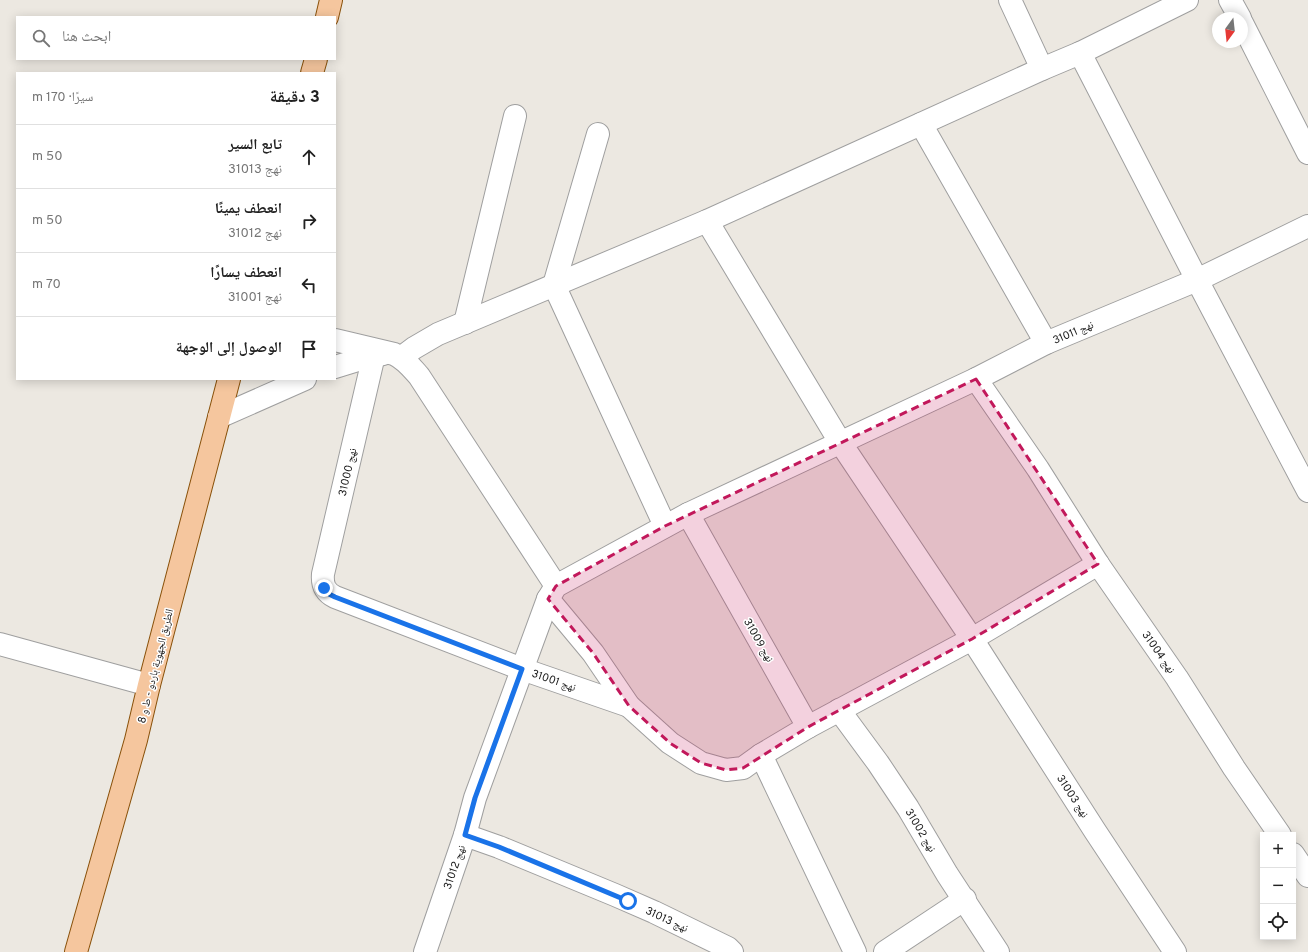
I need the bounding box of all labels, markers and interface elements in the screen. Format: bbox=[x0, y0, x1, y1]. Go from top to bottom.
north arrow bbox=[1212, 12, 1248, 48]
search box bbox=[16, 16, 336, 60]
icon: search bbox=[30, 27, 52, 49]
text: ابحث هنا bbox=[62, 28, 111, 47]
text: 3 دقيقة bbox=[270, 87, 320, 109]
text: سيرًا · 170 m bbox=[32, 90, 93, 106]
text: تابع السير bbox=[228, 136, 282, 155]
icon: ahead bbox=[298, 146, 320, 168]
text: 50 m bbox=[32, 149, 62, 165]
text: نهج 31013 bbox=[228, 162, 282, 178]
text: انعطف يمينًا bbox=[215, 200, 282, 219]
icon: right bbox=[298, 210, 320, 232]
text: 50 m bbox=[32, 213, 62, 229]
text: نهج 31012 bbox=[228, 226, 282, 242]
text: انعطف يسارًا bbox=[210, 264, 282, 283]
icon: left bbox=[298, 274, 320, 296]
text: 70 m bbox=[32, 277, 61, 293]
text: نهج 31001 bbox=[228, 290, 282, 306]
street label: نهج 31011 bbox=[1051, 318, 1096, 348]
icon: arrive bbox=[298, 338, 320, 360]
text: الوصول إلى الوجهة bbox=[176, 339, 282, 358]
street label: نهج 31000 bbox=[336, 447, 360, 498]
route end bbox=[315, 579, 333, 597]
street label: الطريق الجهوية باردو - ط و 8 bbox=[135, 608, 177, 725]
street label: نهج 31009 bbox=[740, 616, 776, 665]
street label: نهج 31004 bbox=[1138, 629, 1178, 677]
street label: نهج 31001 bbox=[530, 667, 578, 695]
street label: نهج 31003 bbox=[1053, 772, 1091, 821]
street label: نهج 31002 bbox=[902, 806, 939, 855]
map controls bbox=[1260, 832, 1296, 940]
button: + bbox=[1260, 832, 1296, 868]
street label: نهج 31012 bbox=[441, 843, 469, 891]
button: − bbox=[1260, 868, 1296, 904]
route start bbox=[619, 892, 637, 910]
street label: نهج 31013 bbox=[643, 904, 690, 936]
button: locate bbox=[1260, 904, 1296, 940]

